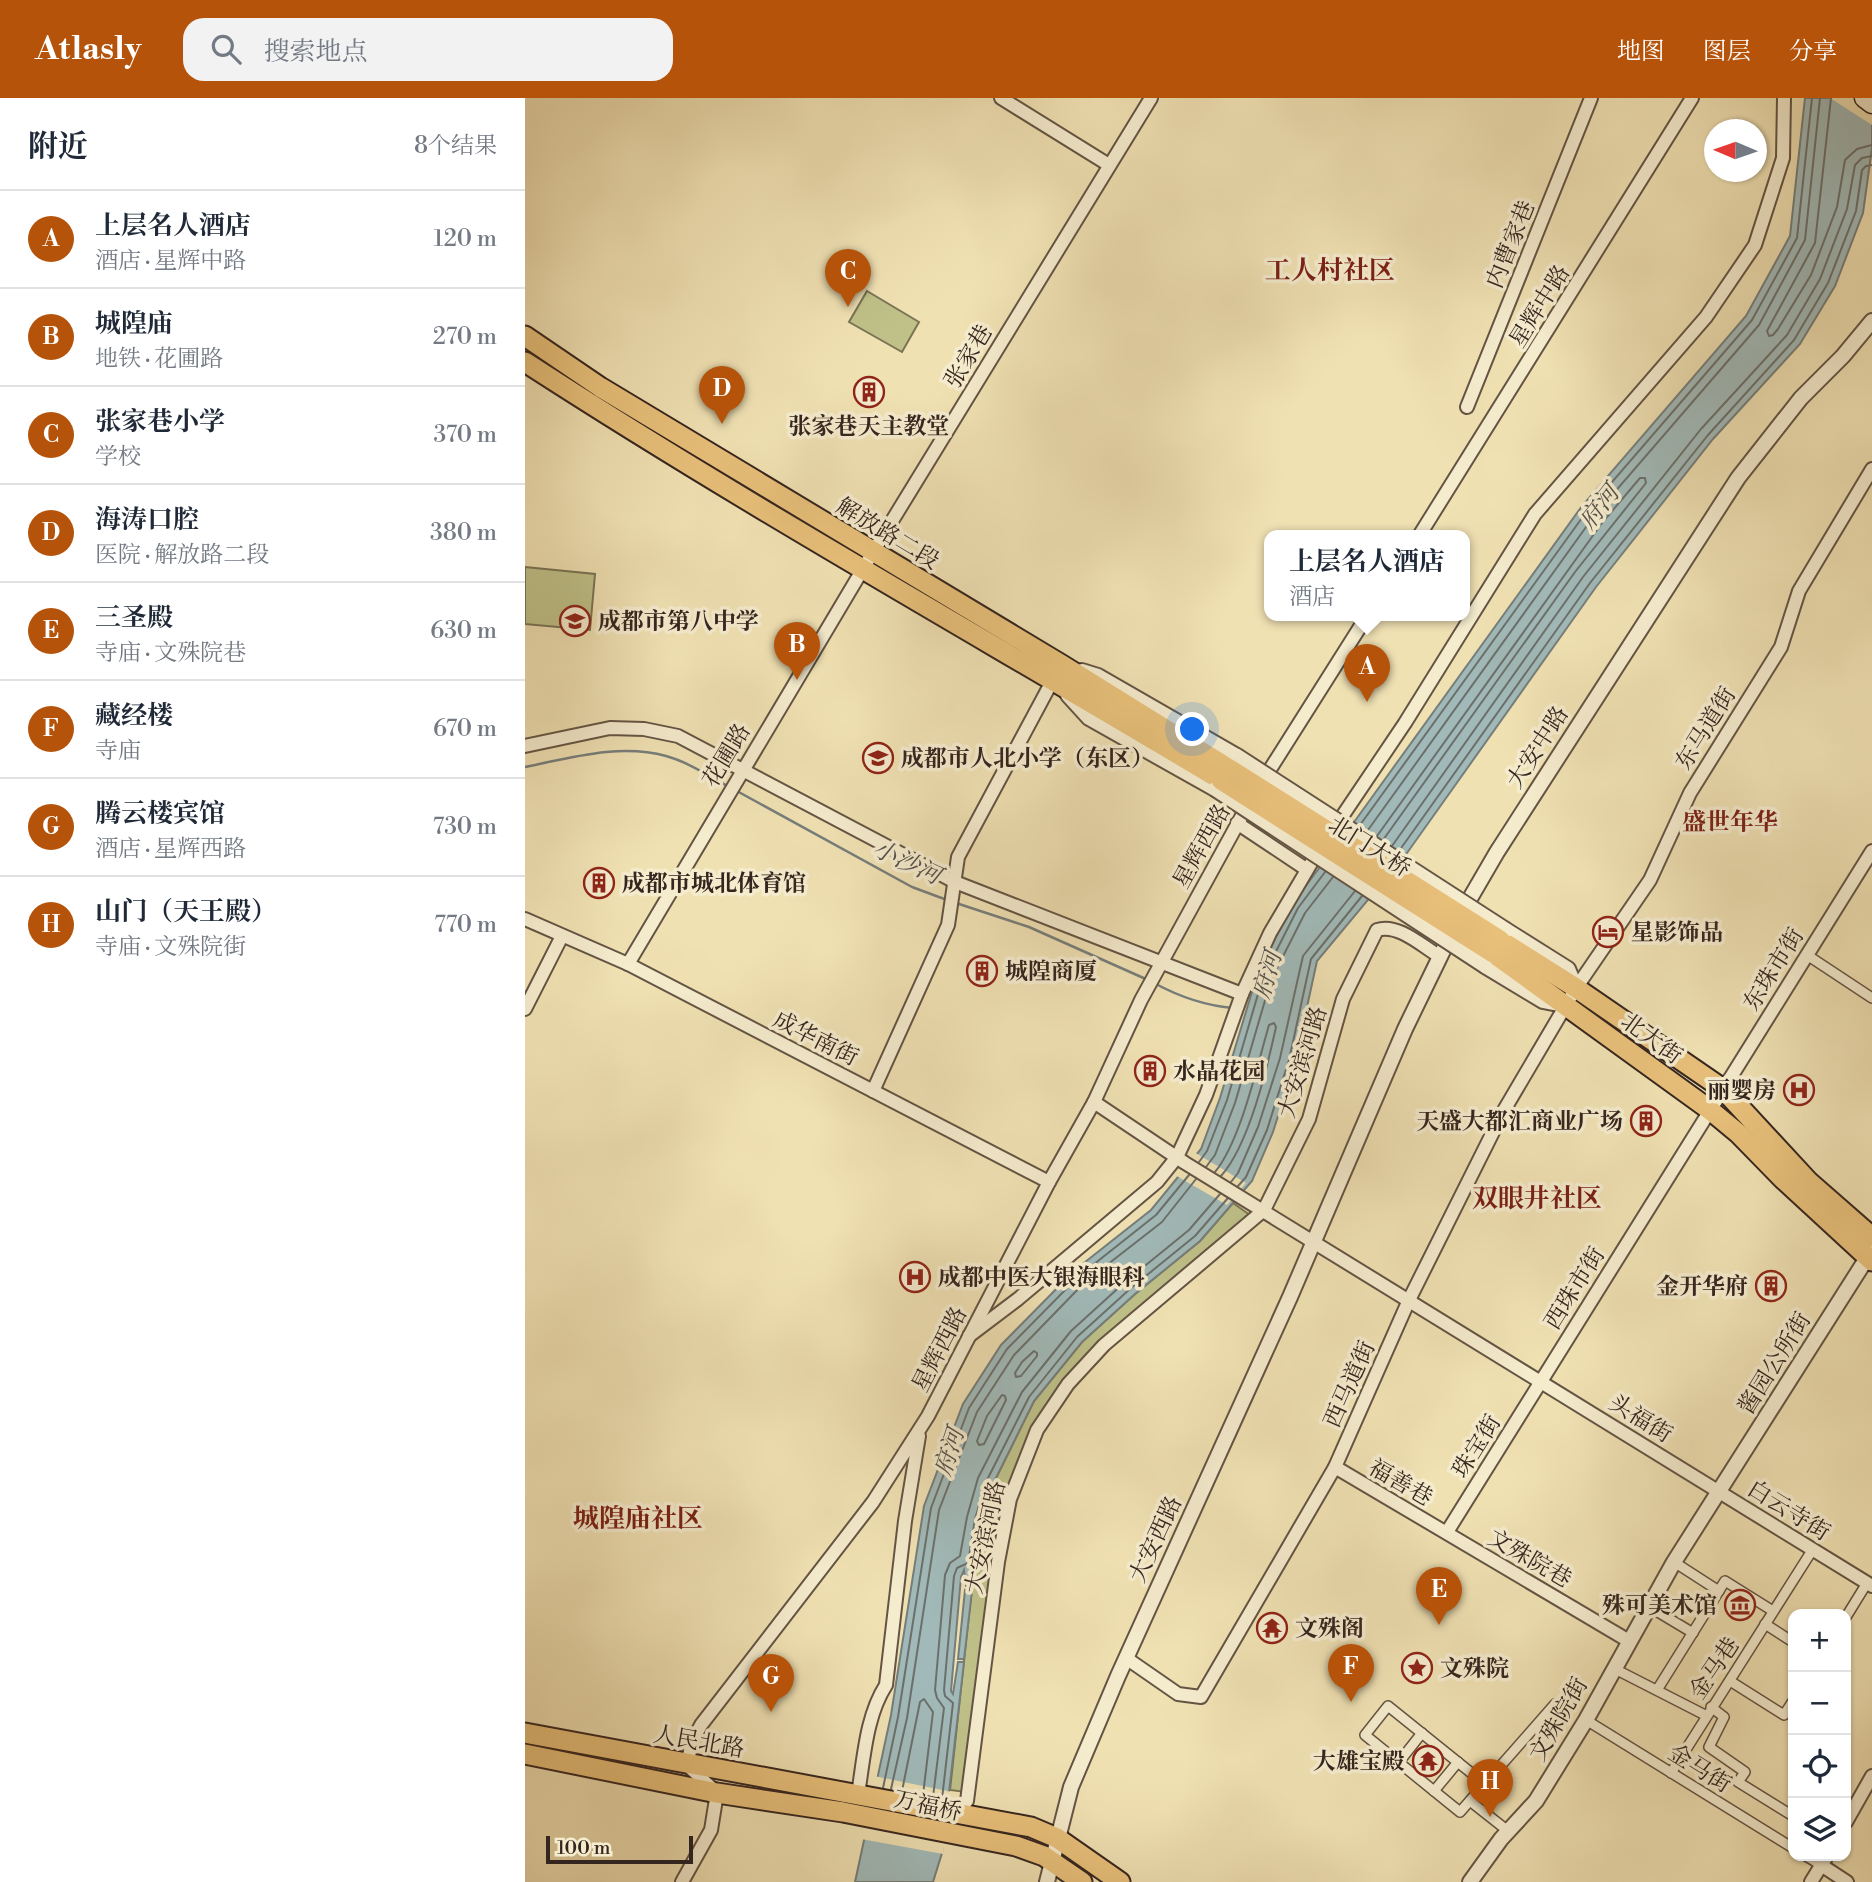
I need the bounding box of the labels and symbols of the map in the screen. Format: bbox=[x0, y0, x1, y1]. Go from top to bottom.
north arrow bbox=[1704, 119, 1767, 182]
street label: 内曹家巷 bbox=[1481, 196, 1541, 292]
pin: C bbox=[825, 249, 871, 307]
district label: 工人村社区 bbox=[1265, 255, 1395, 287]
street label: 星辉中路 bbox=[1504, 260, 1576, 353]
street label: 张家巷 bbox=[939, 320, 999, 393]
pin: D bbox=[699, 366, 745, 424]
building icon: 张家巷天主教堂 bbox=[852, 375, 886, 409]
place label: 张家巷天主教堂 bbox=[789, 413, 950, 441]
water label: 府河 bbox=[1573, 476, 1629, 536]
street label: 解放路二段 bbox=[831, 492, 944, 575]
school or university icon: 成都市第八中学 bbox=[558, 604, 592, 638]
place label: 成都市第八中学 bbox=[598, 608, 759, 636]
pin: B bbox=[774, 622, 820, 680]
pin: A bbox=[1344, 644, 1390, 702]
street label: 东马道街 bbox=[1670, 682, 1742, 775]
street label: 大安中路 bbox=[1501, 701, 1575, 794]
your location bbox=[1175, 712, 1209, 746]
street label: 花圃路 bbox=[697, 719, 757, 792]
school or university icon: 成都市人北小学（东区） bbox=[861, 741, 895, 775]
place label: 成都市人北小学（东区） bbox=[901, 745, 1154, 773]
street label: 星辉西路 bbox=[1167, 799, 1236, 894]
district label: 盛世年华 bbox=[1682, 808, 1778, 838]
street label: 北门大桥 bbox=[1323, 811, 1416, 883]
water label: 小沙河 bbox=[868, 834, 949, 893]
building icon: 成都市城北体育馆 bbox=[582, 866, 616, 900]
place label: 成都市城北体育馆 bbox=[622, 870, 806, 898]
hotel icon: 星影饰品 bbox=[1591, 915, 1625, 949]
place label: 星影饰品 bbox=[1631, 919, 1723, 947]
street label: 东珠市街 bbox=[1738, 923, 1810, 1016]
water label: 府河 bbox=[1247, 944, 1290, 1002]
building icon: 城隍商厦 bbox=[965, 954, 999, 988]
place label: 城隍商厦 bbox=[1005, 958, 1097, 986]
street label: 大安滨河路 bbox=[1273, 1003, 1333, 1121]
street label: 成华南街 bbox=[768, 1006, 863, 1072]
street label: 北大街 bbox=[1615, 1007, 1688, 1070]
building icon: 水晶花园 bbox=[1133, 1054, 1167, 1088]
place label: 水晶花园 bbox=[1173, 1058, 1265, 1086]
hospital icon: 丽婴房 bbox=[1782, 1073, 1816, 1107]
place label: 丽婴房 bbox=[1707, 1077, 1776, 1105]
building icon: 天盛大都汇商业广场 bbox=[1629, 1104, 1663, 1138]
place label: 天盛大都汇商业广场 bbox=[1416, 1108, 1623, 1136]
district label: 双眼井社区 bbox=[1472, 1183, 1602, 1215]
street label: 西珠市街 bbox=[1539, 1242, 1611, 1335]
hospital icon: 成都中医大银海眼科 bbox=[898, 1260, 932, 1294]
place label: 成都中医大银海眼科 bbox=[938, 1264, 1145, 1292]
building icon: 金开华府 bbox=[1754, 1269, 1788, 1303]
place label: 金开华府 bbox=[1656, 1273, 1748, 1301]
street label: 星辉西路 bbox=[907, 1302, 973, 1397]
street label: 酱园公所街 bbox=[1733, 1307, 1817, 1420]
street label: 西马道街 bbox=[1318, 1337, 1381, 1432]
street label: 头福街 bbox=[1604, 1389, 1677, 1449]
street label: 珠宝街 bbox=[1447, 1410, 1507, 1483]
water label: 府河 bbox=[928, 1421, 973, 1480]
street label: 福善巷 bbox=[1364, 1453, 1437, 1512]
street label: 白云寺街 bbox=[1742, 1475, 1835, 1547]
street label: 大安滨河路 bbox=[960, 1478, 1012, 1596]
street label: 大安西路 bbox=[1124, 1492, 1188, 1587]
district label: 城隍庙社区 bbox=[573, 1503, 703, 1535]
street label: 文殊院巷 bbox=[1483, 1524, 1576, 1594]
pin: E bbox=[1416, 1567, 1462, 1625]
museum icon: 殊可美术馆 bbox=[1723, 1588, 1757, 1622]
place label: 殊可美术馆 bbox=[1602, 1592, 1717, 1620]
temple icon: 文殊阁 bbox=[1255, 1611, 1289, 1645]
place label: 文殊阁 bbox=[1295, 1615, 1364, 1643]
street label: 金马巷 bbox=[1684, 1632, 1746, 1705]
pin: F bbox=[1328, 1644, 1374, 1702]
place icon: 文殊院 bbox=[1400, 1651, 1434, 1685]
pin: G bbox=[748, 1654, 794, 1712]
place label: 文殊院 bbox=[1440, 1655, 1509, 1683]
street label: 文殊院街 bbox=[1524, 1673, 1594, 1766]
street label: 人民北路 bbox=[651, 1720, 747, 1764]
street label: 金马街 bbox=[1663, 1739, 1736, 1799]
temple icon: 大雄宝殿 bbox=[1411, 1744, 1445, 1778]
place label: 大雄宝殿 bbox=[1313, 1748, 1405, 1776]
pin: H bbox=[1467, 1759, 1513, 1817]
street label: 万福桥 bbox=[891, 1785, 964, 1827]
scale bar bbox=[546, 1833, 693, 1865]

